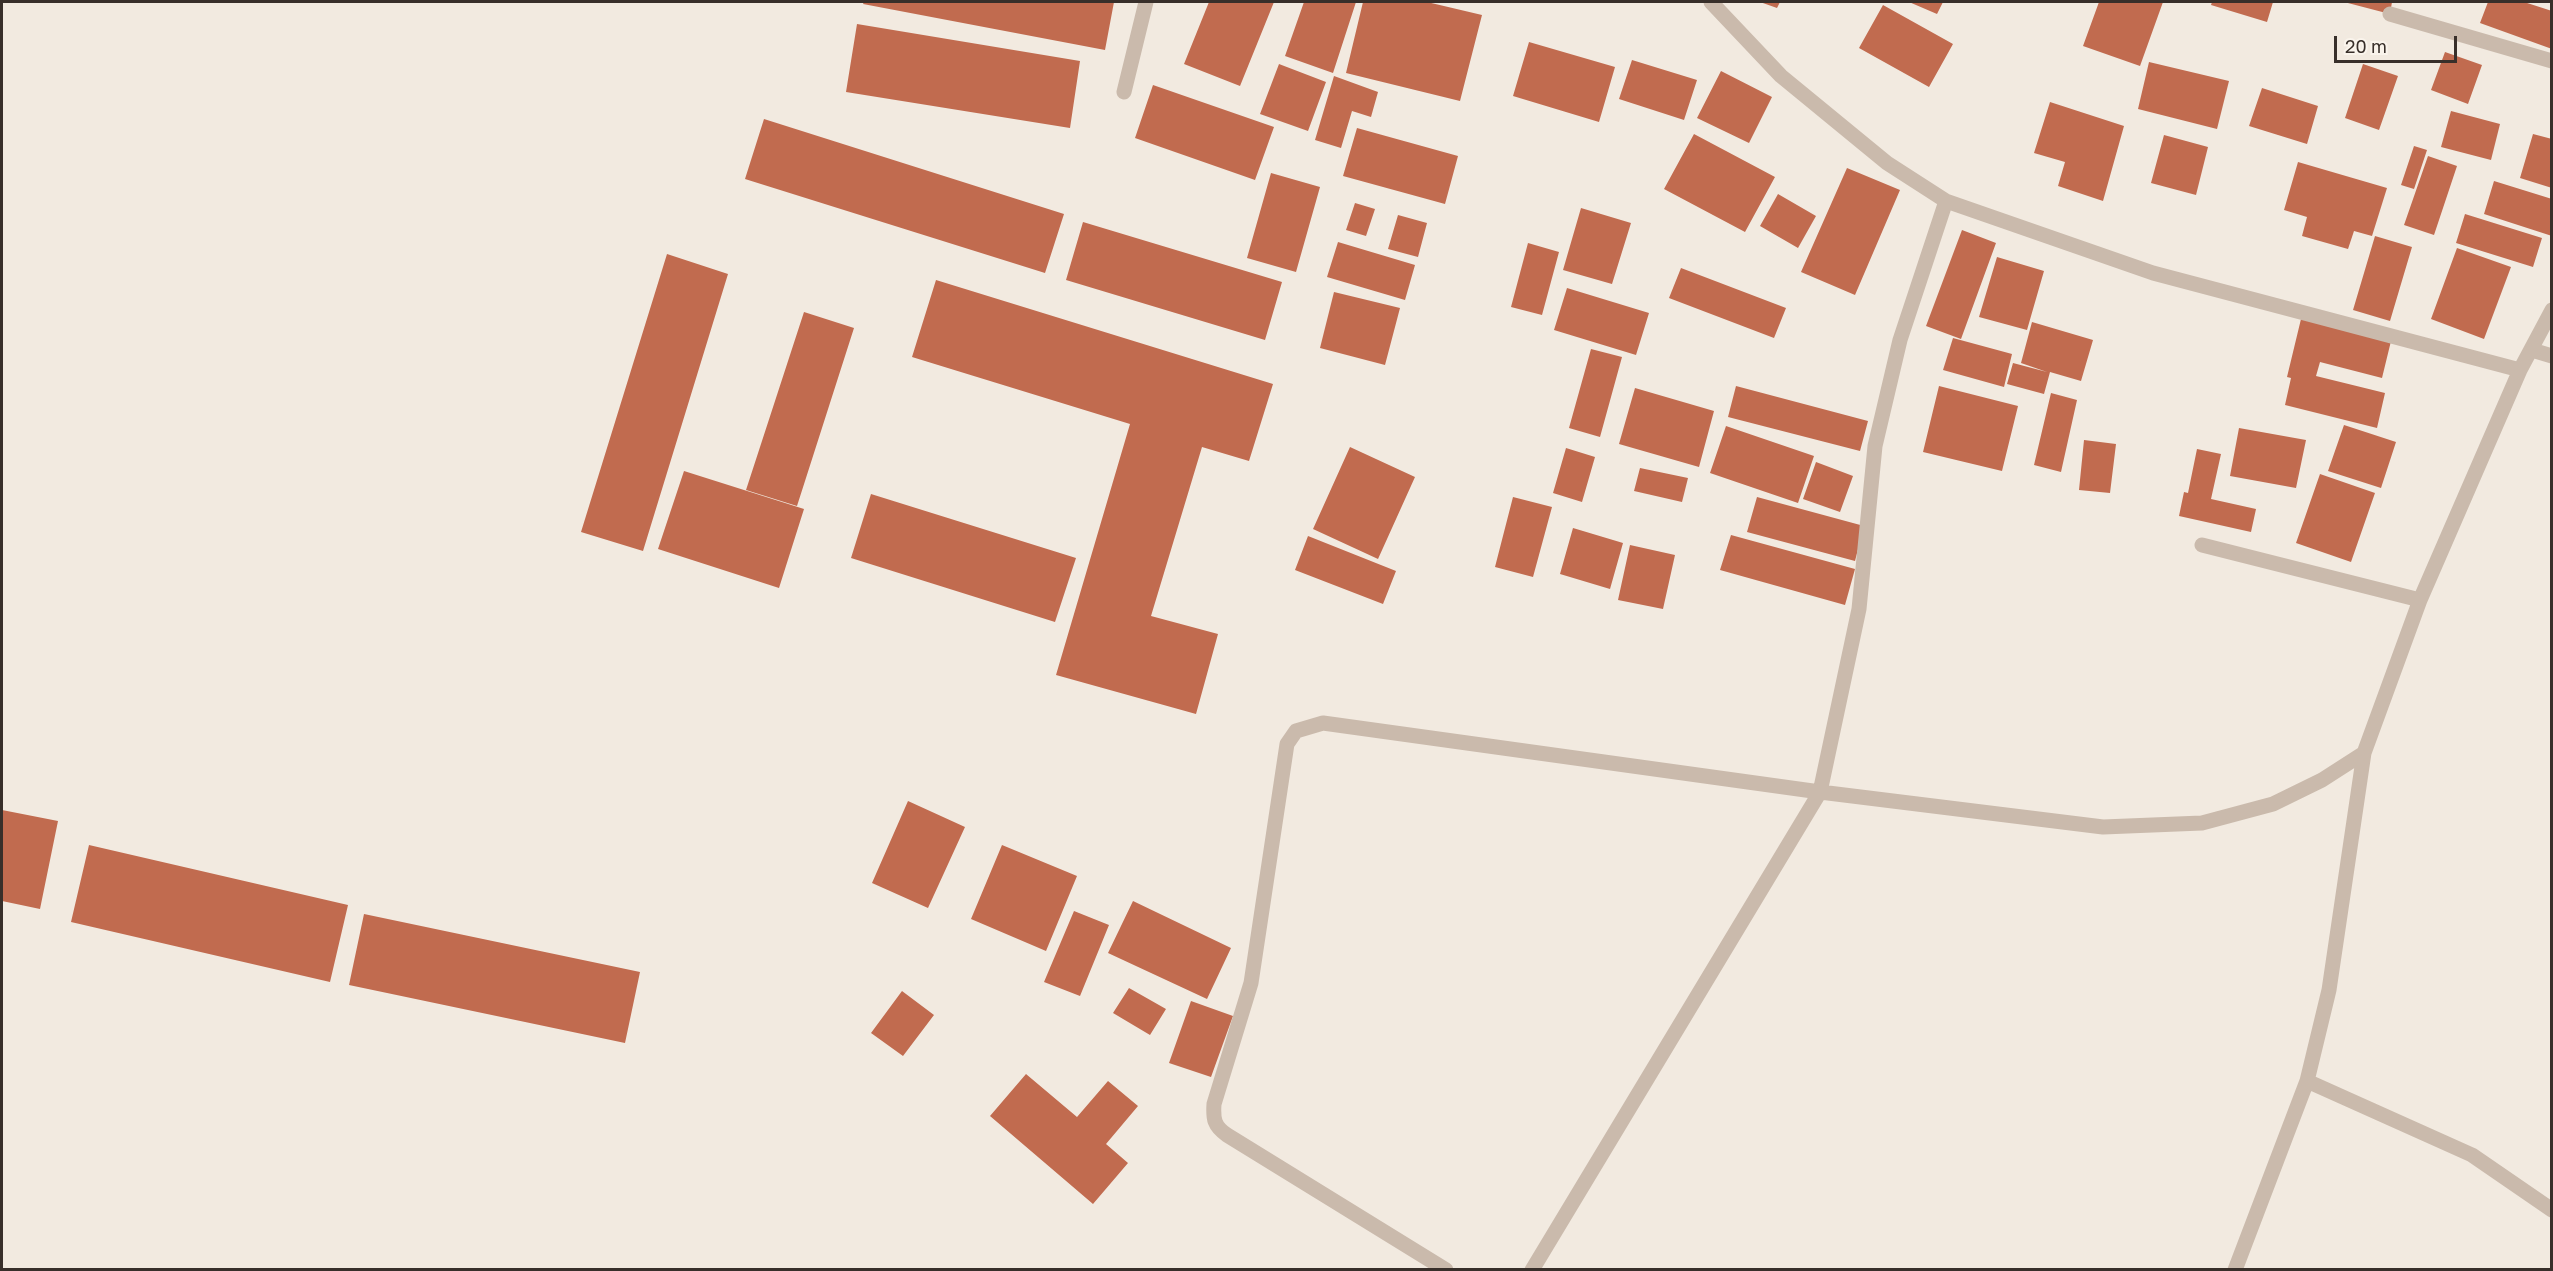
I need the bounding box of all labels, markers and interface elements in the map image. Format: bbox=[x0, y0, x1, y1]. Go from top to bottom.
scale bar bbox=[2337, 24, 2460, 62]
text: 20 m bbox=[2345, 35, 2387, 57]

